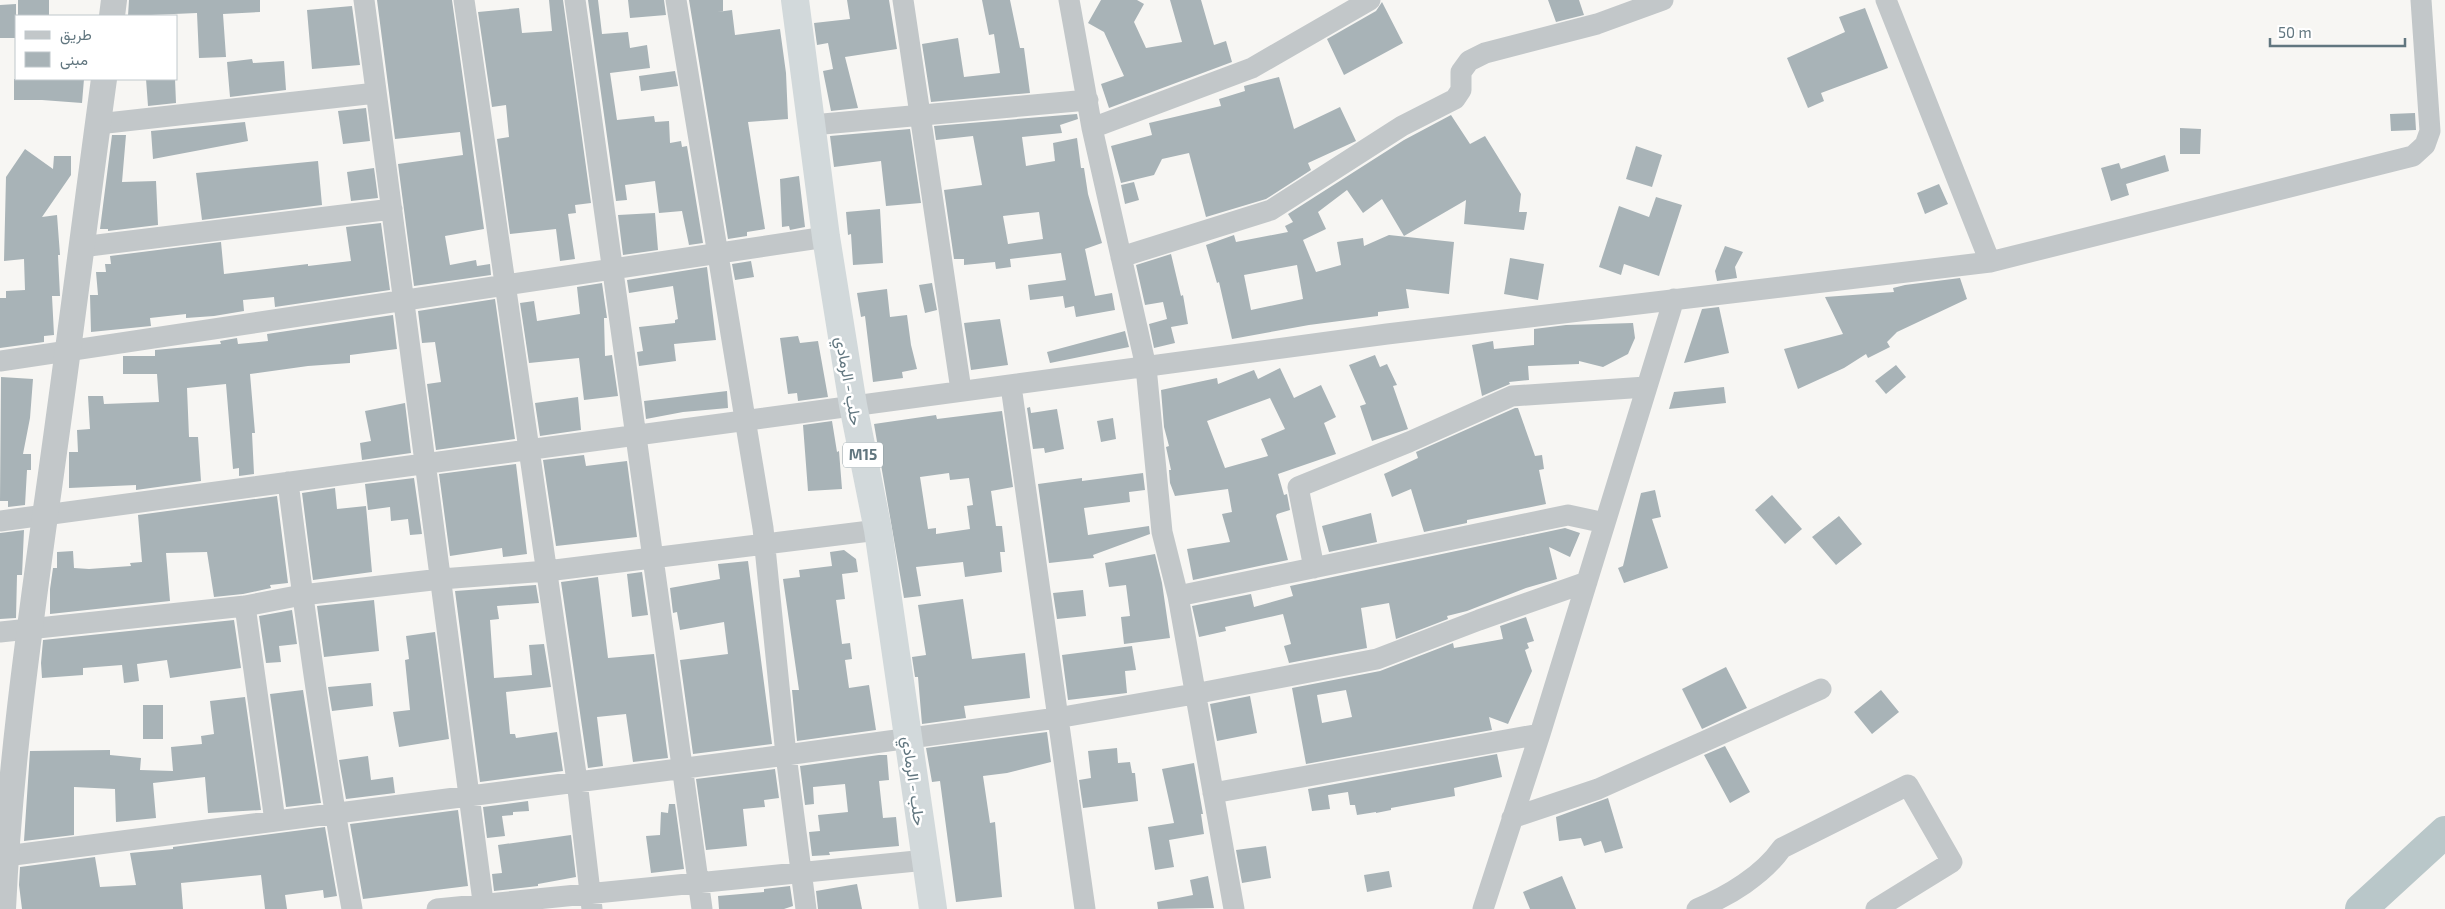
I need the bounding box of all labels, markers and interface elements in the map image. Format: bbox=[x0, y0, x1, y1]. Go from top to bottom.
legend bbox=[15, 15, 178, 80]
scale bar bbox=[2270, 15, 2405, 47]
text: 50 m bbox=[2278, 23, 2312, 41]
text: طريق bbox=[60, 25, 92, 45]
text: مبنى bbox=[60, 50, 88, 70]
street label: حلب - الرمادي bbox=[827, 335, 867, 428]
road number: M15 bbox=[843, 442, 883, 468]
street label: حلب - الرمادي bbox=[894, 735, 930, 828]

